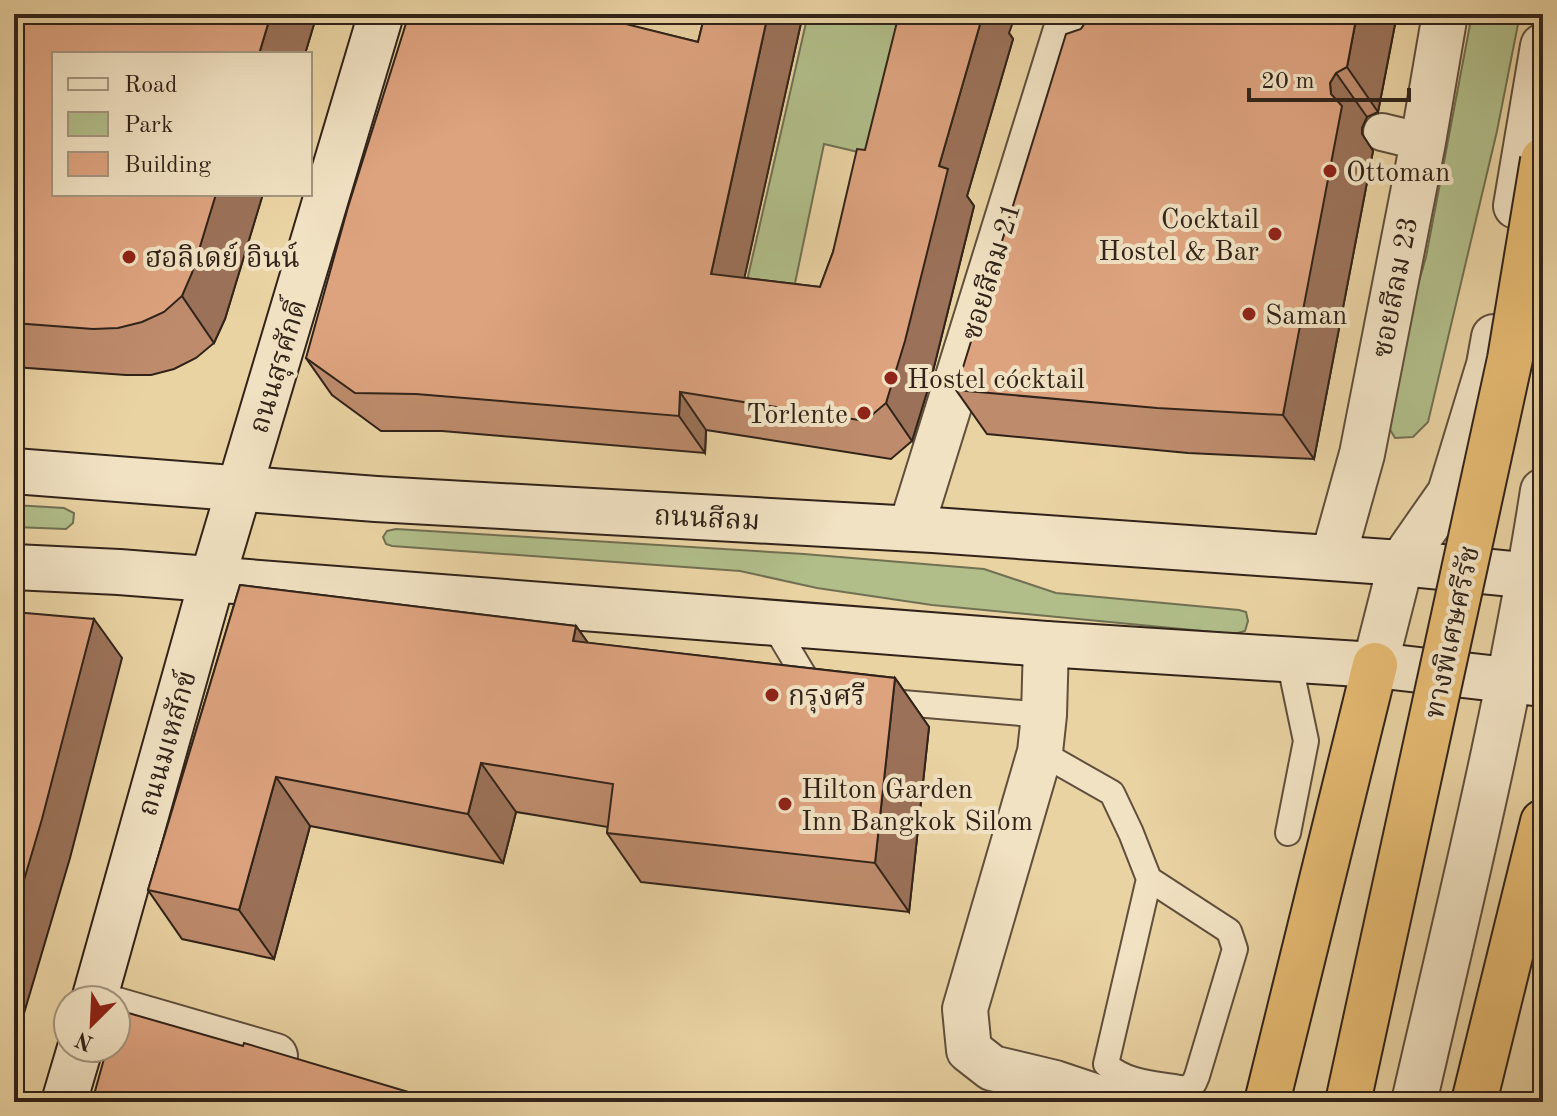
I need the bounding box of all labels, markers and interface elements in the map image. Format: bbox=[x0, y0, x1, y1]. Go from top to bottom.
legend bbox=[52, 52, 312, 196]
scale bar bbox=[1249, 52, 1409, 102]
text: 20 m bbox=[1261, 70, 1315, 94]
text: Road bbox=[124, 74, 177, 98]
text: Park bbox=[124, 114, 173, 138]
text: Building bbox=[124, 154, 211, 178]
place label: Ottoman bbox=[1346, 160, 1450, 188]
marker: Ottoman bbox=[1321, 162, 1339, 180]
street label: ซอยสีลม 21 bbox=[956, 199, 1027, 344]
place label: Cocktail Hostel & Bar bbox=[1098, 207, 1259, 267]
street label: ซอยสีลม 23 bbox=[1367, 214, 1424, 360]
marker: Cocktail Hostel & Bar bbox=[1266, 225, 1284, 243]
place label: ฮอลิเดย์ อินน์ bbox=[145, 241, 300, 274]
marker: ฮอลิเดย์ อินน์ bbox=[120, 248, 138, 266]
street label: ถนนสุรศักดิ์ bbox=[238, 293, 316, 438]
place label: Saman bbox=[1265, 303, 1347, 331]
marker: Saman bbox=[1240, 305, 1258, 323]
place label: Hostel cócktail bbox=[907, 367, 1085, 395]
marker: Hostel cócktail bbox=[882, 369, 900, 387]
place label: Torlente bbox=[746, 402, 848, 430]
marker: Torlente bbox=[855, 404, 873, 422]
street label: ถนนสีลม bbox=[653, 500, 761, 537]
street label: ทางพิเศษศรีรัช bbox=[1419, 543, 1486, 721]
street label: ถนนมเหสักข์ bbox=[130, 667, 203, 820]
place label: กรุงศรี bbox=[788, 681, 865, 714]
marker: กรุงศรี bbox=[763, 686, 781, 704]
place label: Hilton Garden Inn Bangkok Silom bbox=[801, 777, 1033, 837]
marker: Hilton Garden Inn Bangkok Silom bbox=[776, 795, 794, 813]
north arrow bbox=[52, 984, 132, 1064]
text: N bbox=[72, 1027, 97, 1054]

